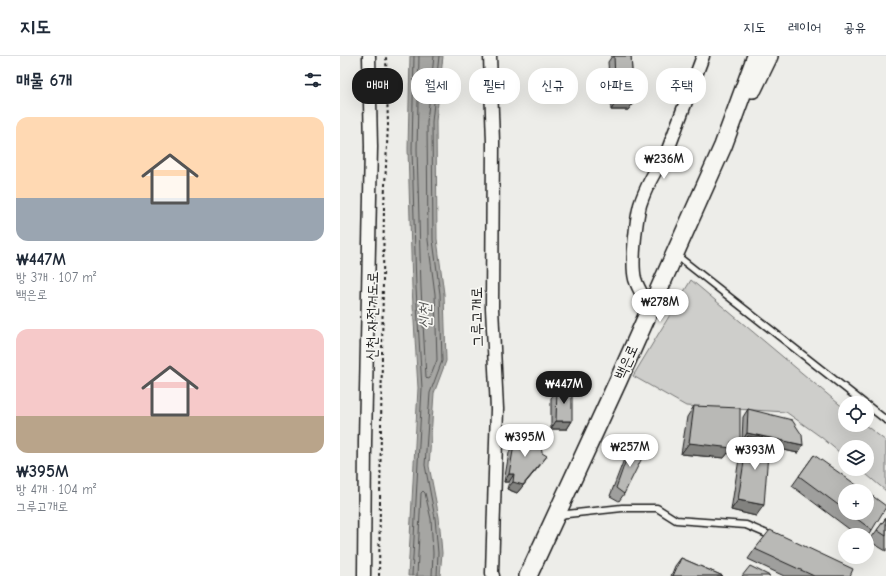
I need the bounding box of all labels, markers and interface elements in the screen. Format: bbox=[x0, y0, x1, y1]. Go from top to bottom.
text: 지도 bbox=[20, 16, 51, 38]
text: 지도 bbox=[743, 19, 766, 36]
text: 레이어 bbox=[788, 19, 821, 36]
text: 공유 bbox=[843, 19, 866, 36]
chip: 매매 bbox=[352, 68, 403, 104]
chip: 월세 bbox=[411, 68, 461, 104]
chip: 필터 bbox=[469, 68, 520, 104]
chip: 신규 bbox=[528, 68, 578, 104]
chip: 아파트 bbox=[586, 68, 648, 104]
chip: 주택 bbox=[656, 68, 706, 104]
icon: filters bbox=[302, 69, 324, 91]
text: 매물 6개 bbox=[16, 71, 72, 90]
icon: home bbox=[134, 143, 206, 215]
pin: ₩236M bbox=[636, 146, 692, 180]
text: ₩236M bbox=[644, 151, 684, 166]
text: ₩447M bbox=[16, 250, 66, 269]
text: 방 3개 · 107 m² bbox=[16, 270, 96, 285]
street label: 신천 자전거도로 bbox=[362, 271, 382, 361]
text: 백은로 bbox=[16, 287, 47, 302]
street label: 그루고개로 bbox=[467, 287, 487, 347]
pin: ₩278M bbox=[632, 289, 688, 323]
text: ₩278M bbox=[641, 294, 679, 309]
water label: 신천 bbox=[416, 301, 434, 329]
street label: 백은로 bbox=[610, 342, 642, 382]
icon: home bbox=[134, 355, 206, 427]
pin: ₩447M bbox=[536, 371, 592, 405]
text: ₩447M bbox=[545, 376, 583, 391]
map controls bbox=[838, 396, 874, 564]
button: locate bbox=[838, 396, 874, 432]
pin: ₩395M bbox=[497, 424, 553, 458]
text: ₩395M bbox=[505, 429, 545, 444]
pin: ₩257M bbox=[602, 434, 658, 468]
pin: ₩393M bbox=[727, 437, 783, 471]
text: ₩257M bbox=[610, 439, 650, 454]
button: layers bbox=[838, 440, 874, 476]
text: ₩393M bbox=[735, 442, 775, 457]
text: ₩395M bbox=[16, 462, 69, 481]
text: 방 4개 · 104 m² bbox=[16, 482, 96, 497]
button: + bbox=[838, 484, 874, 520]
text: 그루고개로 bbox=[16, 499, 68, 514]
button: − bbox=[838, 528, 874, 564]

